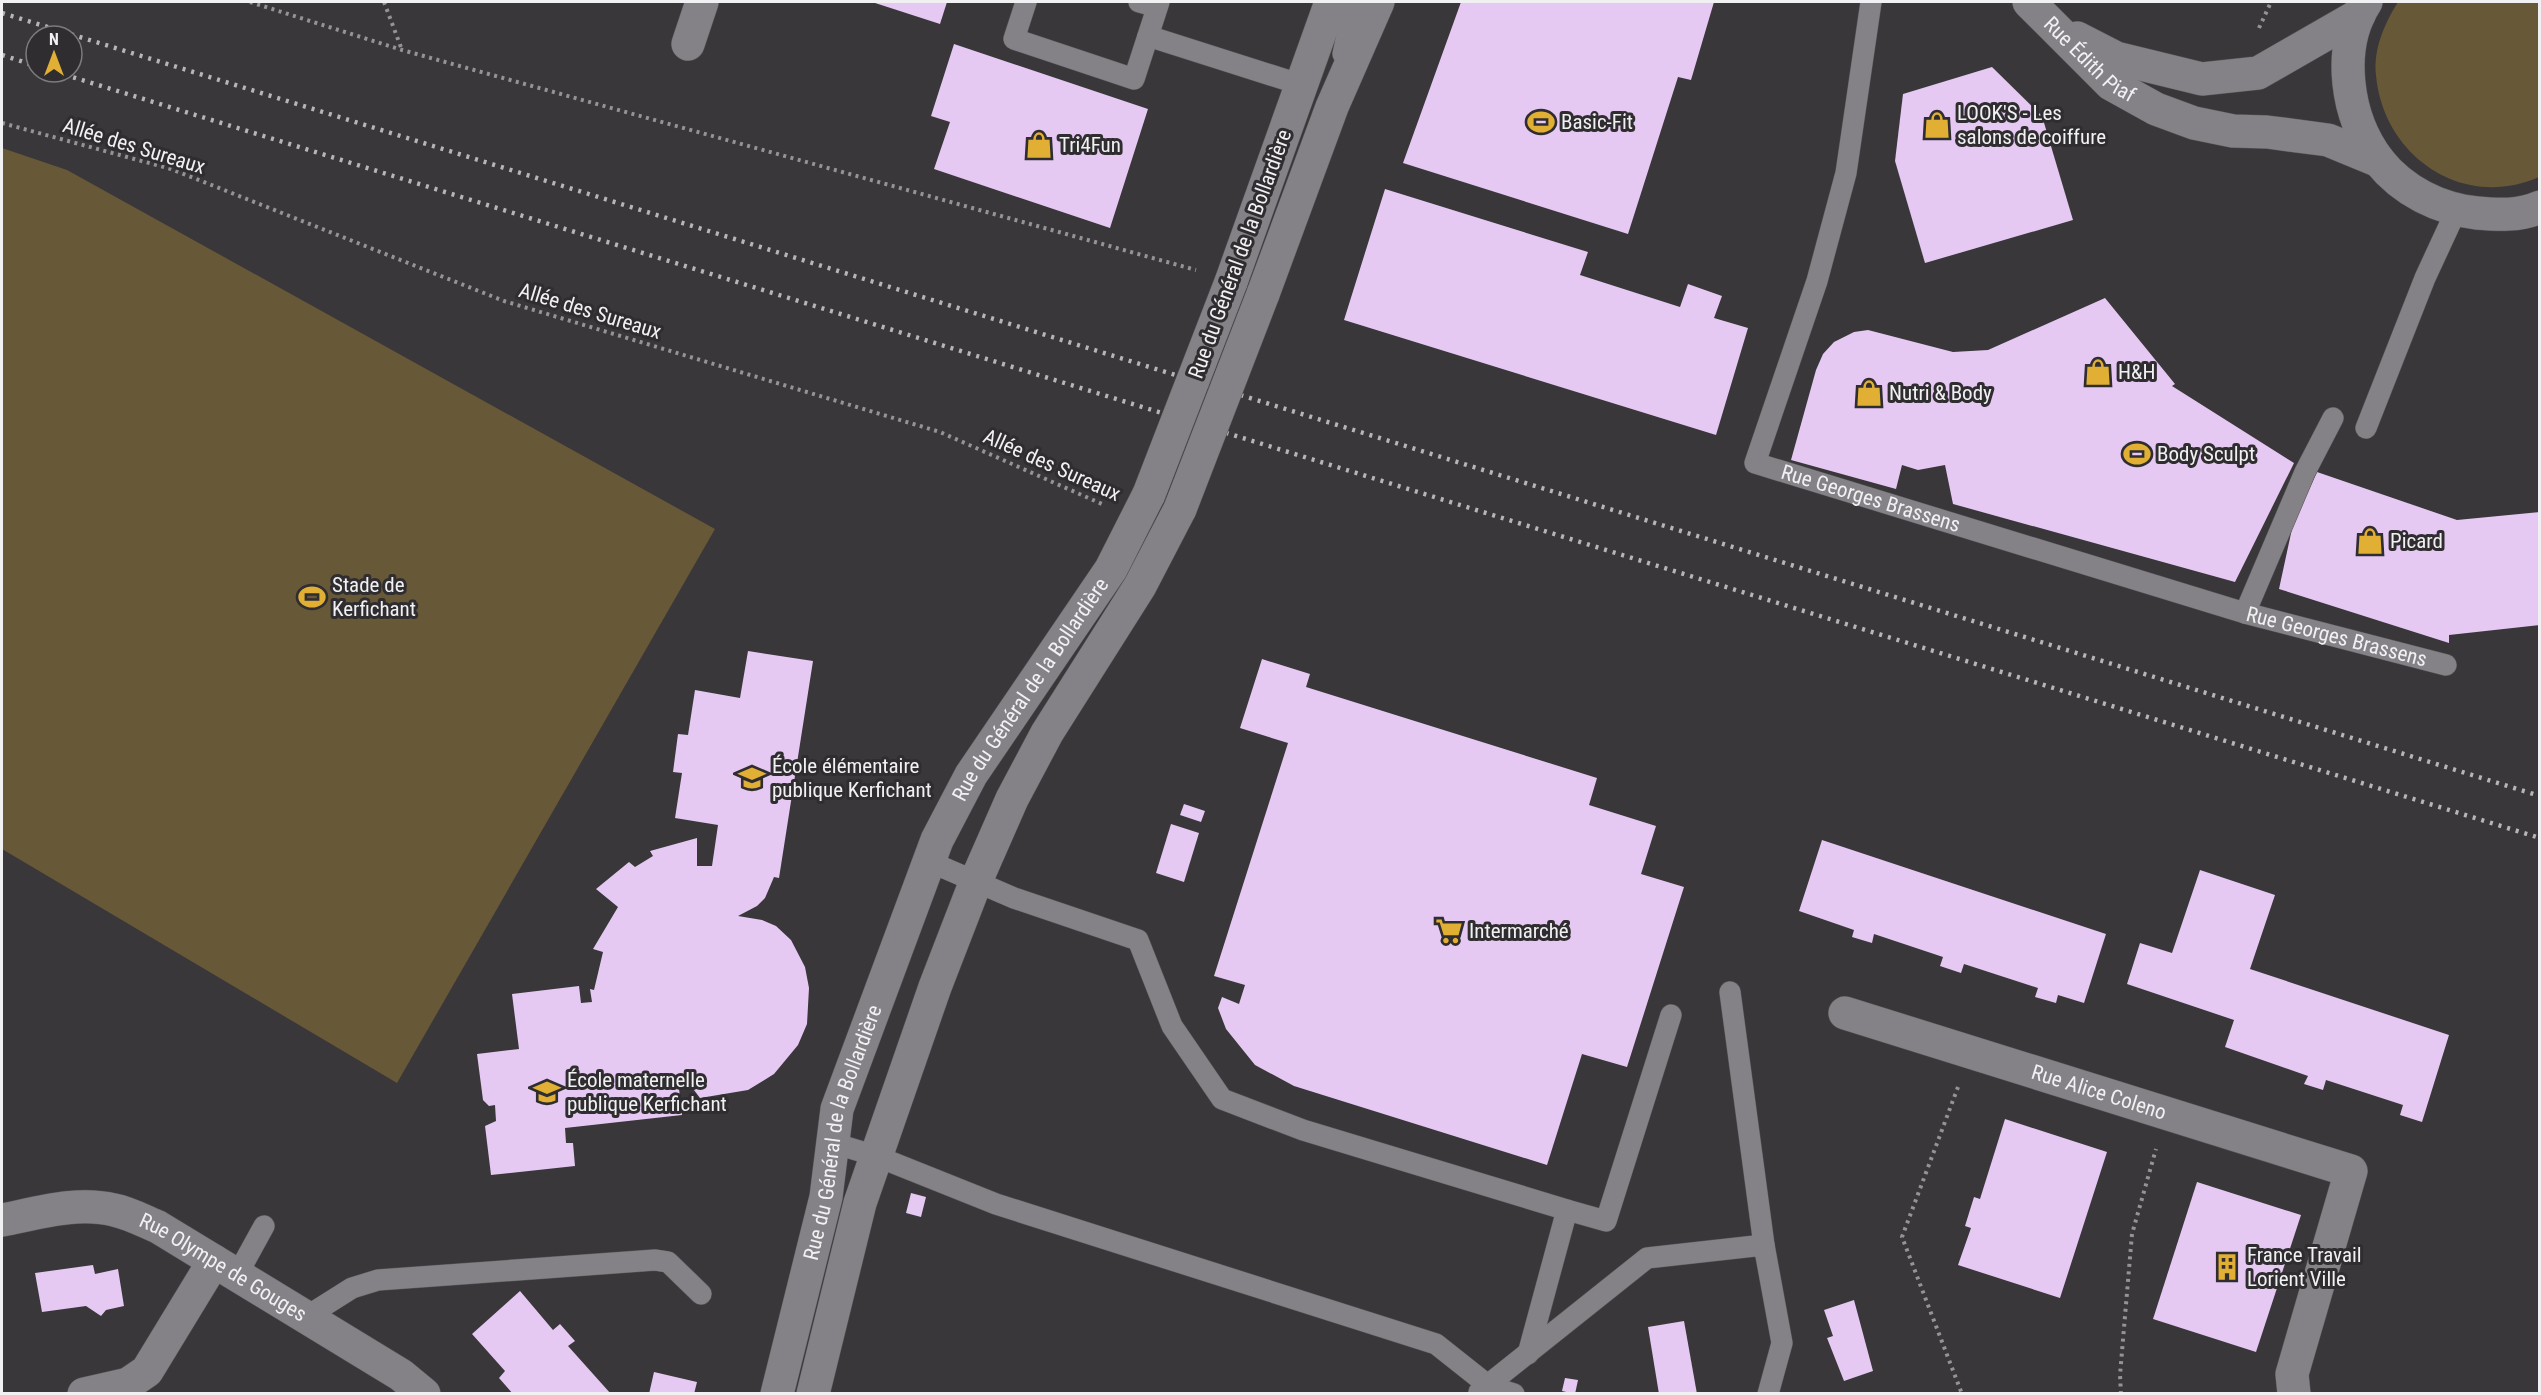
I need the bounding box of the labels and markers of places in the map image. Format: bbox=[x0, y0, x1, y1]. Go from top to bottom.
place label: LOOK'S - Les salons de coiffure bbox=[1957, 101, 2106, 149]
sports icon: Basic-Fit bbox=[1526, 107, 1556, 137]
place label: Basic-Fit bbox=[1561, 110, 1633, 134]
shop icon: LOOK'S - Les salons de coiffure bbox=[1922, 110, 1952, 140]
shop icon: Tri4Fun bbox=[1024, 130, 1054, 160]
place label: Tri4Fun bbox=[1059, 133, 1121, 157]
shop icon: H&H bbox=[2083, 357, 2113, 387]
place label: H&H bbox=[2118, 360, 2155, 384]
shop icon: Nutri & Body bbox=[1854, 378, 1884, 408]
place label: Nutri & Body bbox=[1889, 381, 1992, 405]
sports icon: Body Sculpt bbox=[2122, 439, 2152, 469]
place label: Body Sculpt bbox=[2157, 442, 2255, 466]
shop icon: Picard bbox=[2355, 526, 2385, 556]
place label: Picard bbox=[2390, 529, 2443, 553]
place label: Stade de Kerfichant bbox=[332, 573, 416, 621]
sports icon: Stade de Kerfichant bbox=[297, 582, 327, 612]
place label: École élémentaire publique Kerfichant bbox=[772, 754, 932, 802]
school or university icon: École élémentaire publique Kerfichant bbox=[737, 763, 767, 793]
supermarket icon: Intermarché bbox=[1434, 916, 1464, 946]
place label: Intermarché bbox=[1469, 919, 1569, 943]
place label: École maternelle publique Kerfichant bbox=[567, 1068, 727, 1116]
school or university icon: École maternelle publique Kerfichant bbox=[532, 1077, 562, 1107]
place label: France Travail Lorient Ville bbox=[2247, 1243, 2362, 1291]
building icon: France Travail Lorient Ville bbox=[2212, 1252, 2242, 1282]

